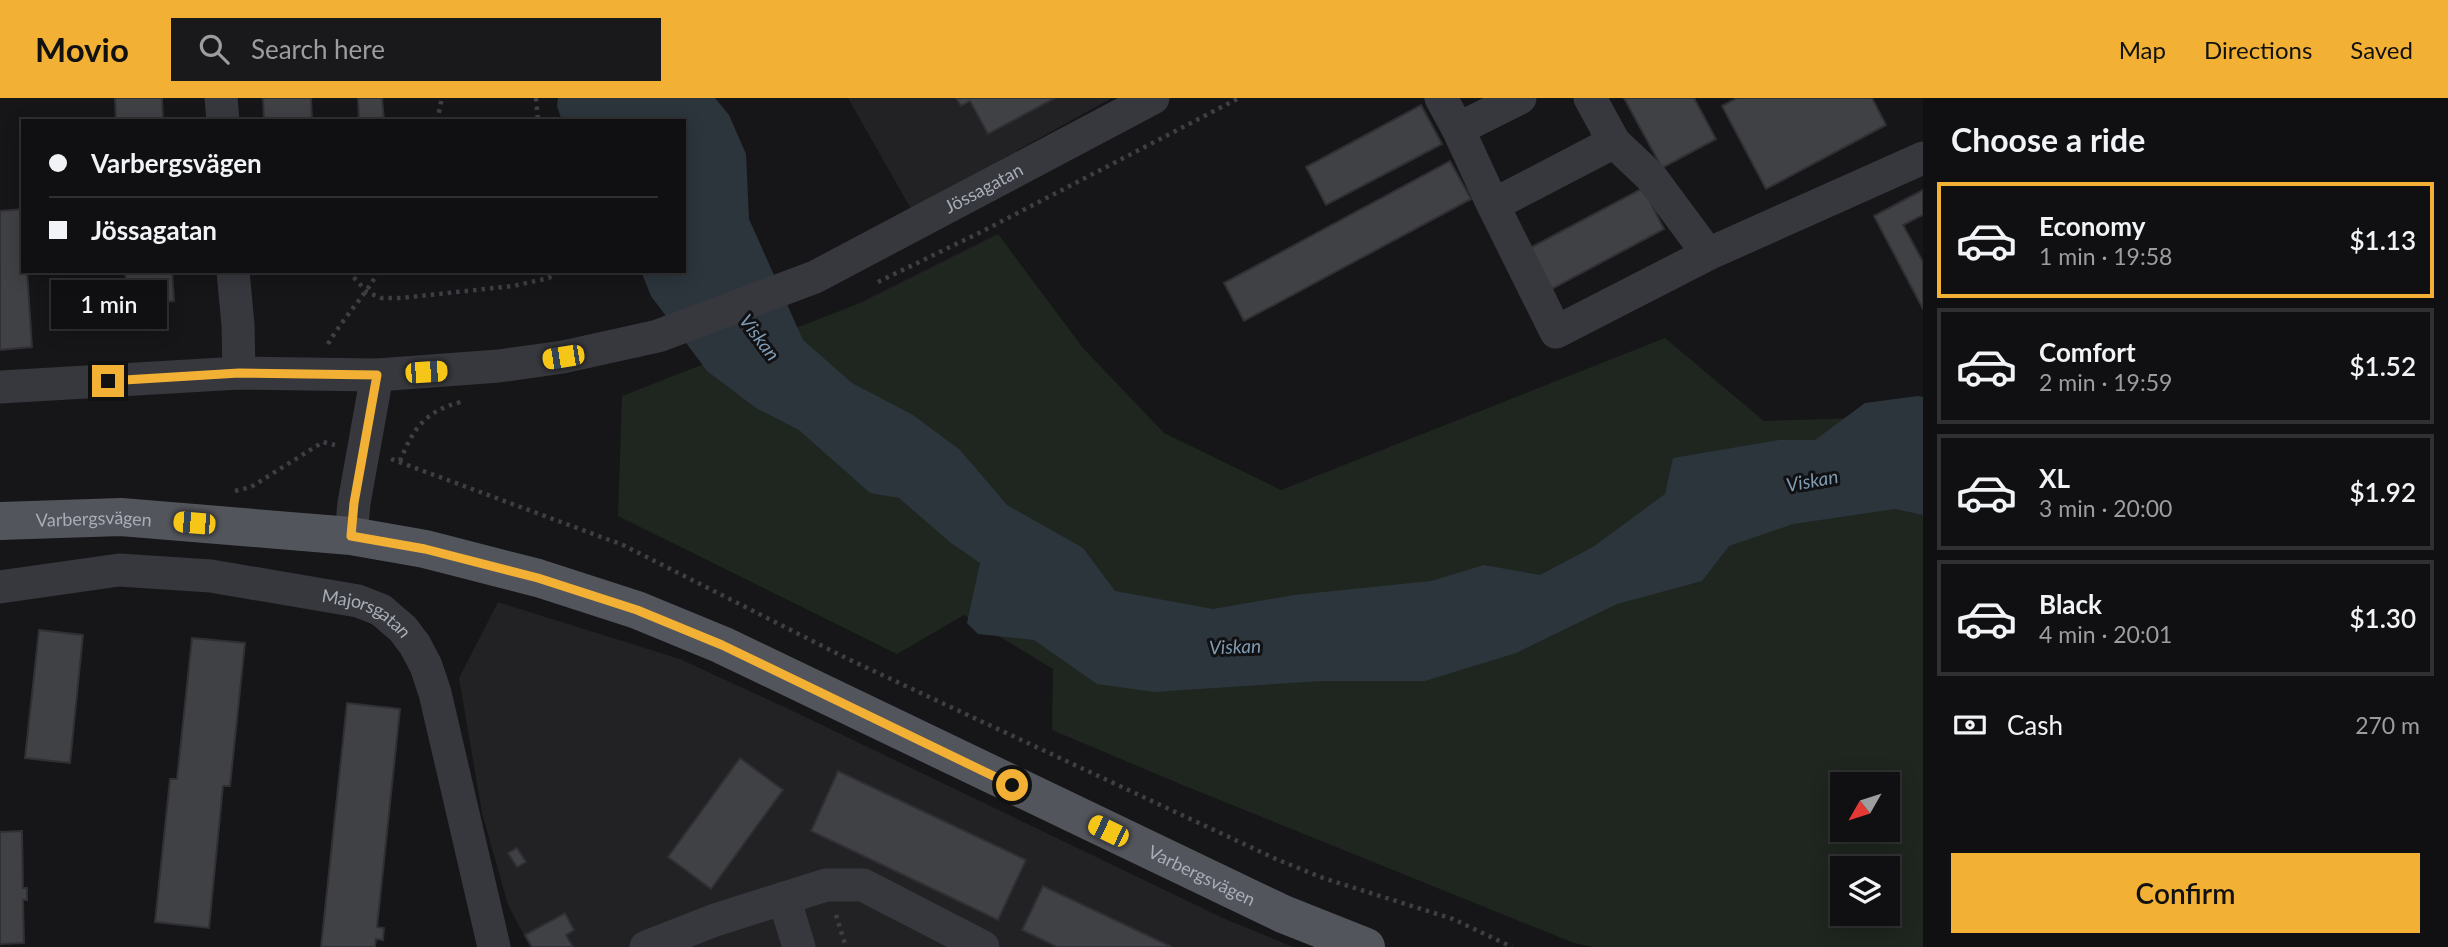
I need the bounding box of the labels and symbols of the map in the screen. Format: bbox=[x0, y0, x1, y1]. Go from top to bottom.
street label: Jössagatan bbox=[940, 158, 1026, 218]
callout: 1 min bbox=[50, 280, 166, 328]
water label: Viskan bbox=[735, 309, 785, 365]
car bbox=[541, 343, 586, 371]
car bbox=[405, 360, 448, 384]
route end bbox=[92, 365, 124, 397]
water label: Viskan bbox=[1784, 464, 1840, 496]
street label: Varbergsvägen bbox=[35, 506, 153, 531]
car bbox=[173, 511, 216, 535]
street label: Majorsgatan bbox=[320, 584, 416, 642]
water label: Viskan bbox=[1208, 634, 1262, 658]
route start bbox=[996, 769, 1028, 801]
north arrow bbox=[1830, 772, 1900, 842]
car bbox=[1085, 812, 1132, 850]
street label: Varbergsvägen bbox=[1145, 840, 1259, 910]

